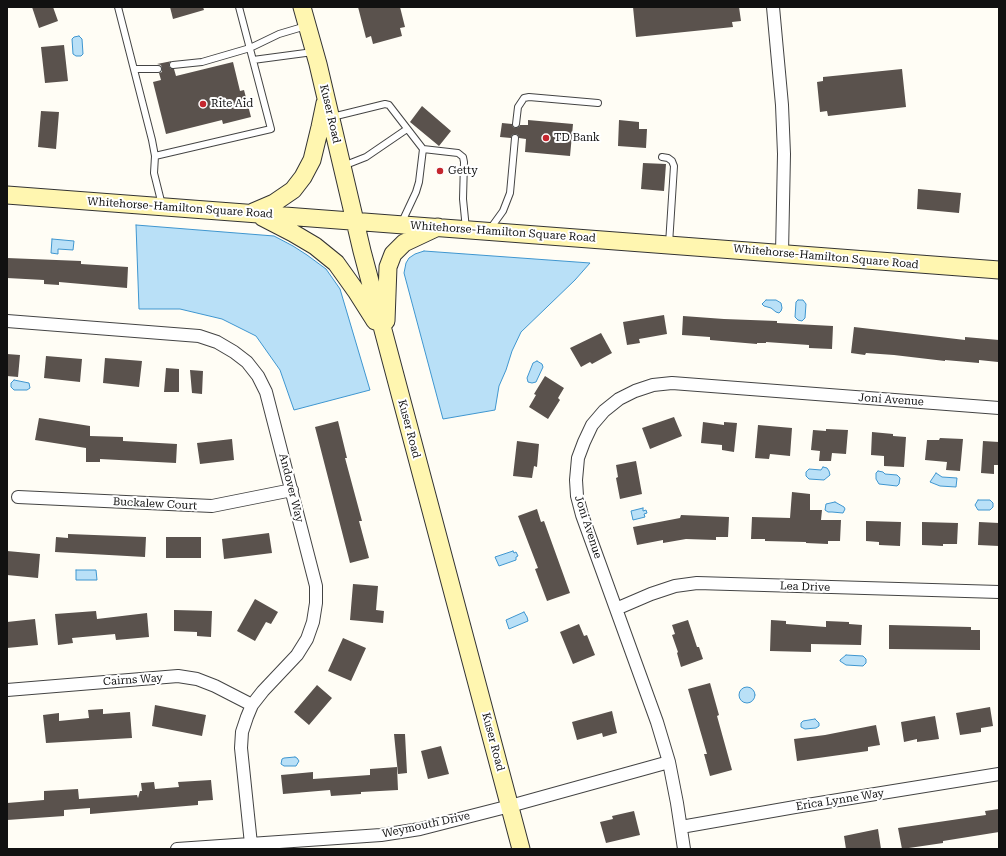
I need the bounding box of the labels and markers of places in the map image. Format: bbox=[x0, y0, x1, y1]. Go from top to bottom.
place label: Rite Aid bbox=[211, 97, 253, 111]
marker: Rite Aid bbox=[198, 99, 208, 109]
place label: TD Bank bbox=[554, 131, 600, 145]
marker: TD Bank bbox=[541, 133, 551, 143]
place label: Getty bbox=[448, 164, 478, 178]
marker: Getty bbox=[435, 166, 445, 176]

